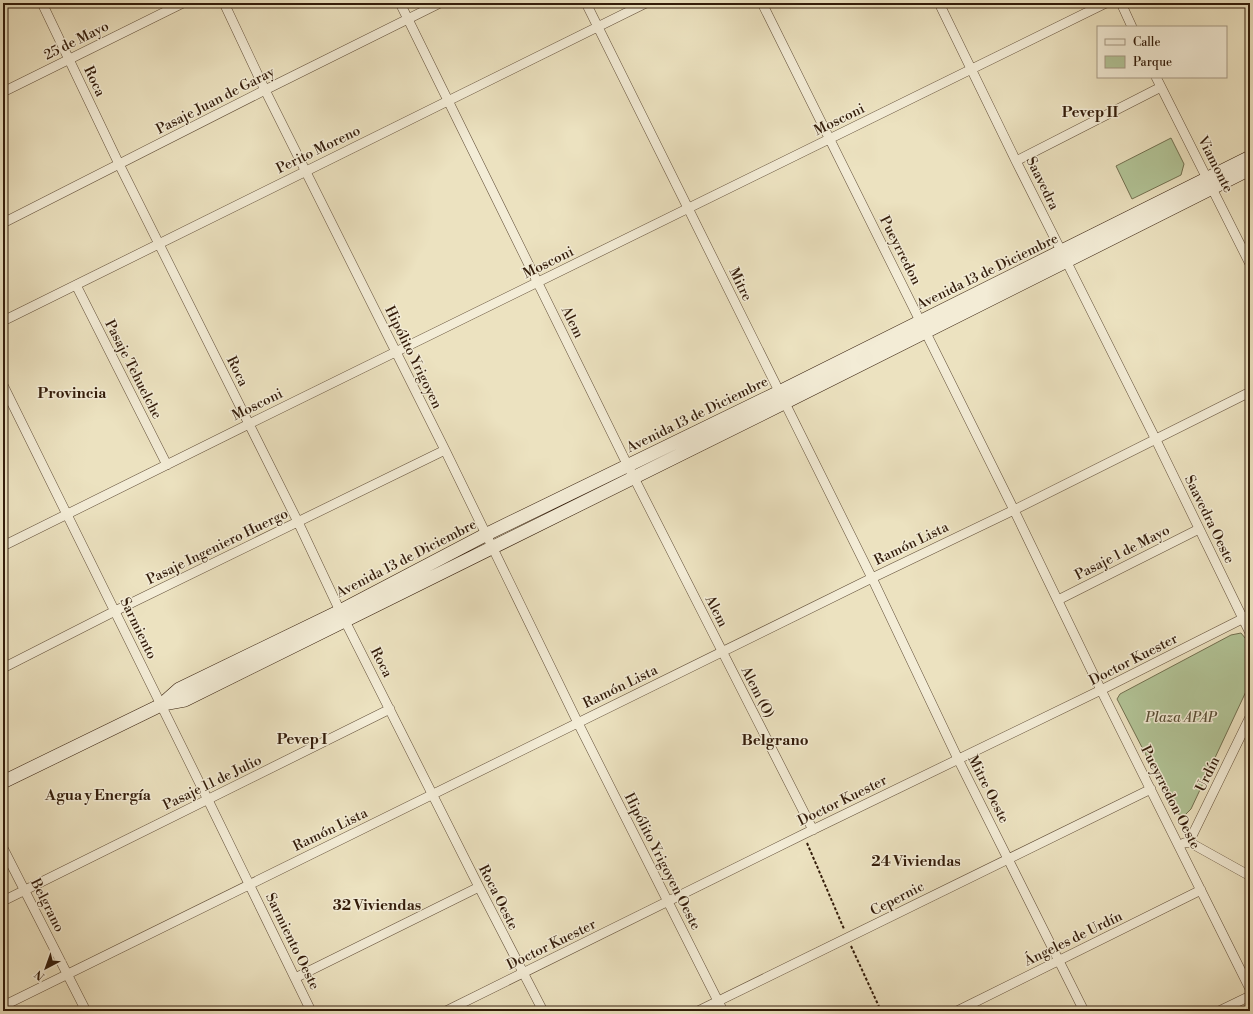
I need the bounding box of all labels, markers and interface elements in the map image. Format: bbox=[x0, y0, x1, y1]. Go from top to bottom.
street label: 25 de Mayo bbox=[41, 17, 112, 64]
legend bbox=[1097, 26, 1227, 78]
text: Calle bbox=[1133, 35, 1160, 50]
text: Parque bbox=[1133, 55, 1172, 70]
street label: Roca bbox=[79, 63, 109, 100]
street label: Pasaje Juan de Garay bbox=[153, 63, 278, 139]
street label: Mosconi bbox=[811, 100, 868, 140]
district label: Pevep II bbox=[1062, 103, 1118, 122]
street label: Perito Moreno bbox=[273, 122, 364, 178]
street label: Viamonte bbox=[1193, 132, 1237, 196]
street label: Saavedra bbox=[1022, 154, 1063, 214]
street label: Pueyrredon bbox=[875, 213, 925, 289]
street label: Avenida 13 de Diciembre bbox=[913, 230, 1061, 315]
street label: Mosconi bbox=[520, 243, 577, 283]
street label: Mitre bbox=[724, 265, 756, 304]
street label: Hipólito Yrigoyen bbox=[380, 303, 446, 412]
street label: Alem bbox=[556, 303, 587, 341]
street label: Pasaje Tehuelche bbox=[100, 317, 166, 422]
street label: Roca bbox=[222, 353, 253, 390]
street label: Avenida 13 de Diciembre bbox=[623, 373, 771, 458]
district label: Provincia bbox=[38, 384, 107, 403]
street label: Mosconi bbox=[229, 385, 286, 425]
street label: Saavedra Oeste bbox=[1180, 472, 1238, 567]
street label: Pasaje Ingeniero Huergo bbox=[144, 505, 291, 589]
street label: Avenida 13 de Diciembre bbox=[332, 516, 480, 603]
street label: Ramón Lista bbox=[871, 518, 953, 570]
street label: Pasaje 1 de Mayo bbox=[1072, 521, 1173, 585]
street label: Alem bbox=[700, 592, 732, 630]
street label: Sarmiento bbox=[115, 595, 161, 662]
street label: Doctor Kuester bbox=[1086, 630, 1181, 690]
street label: Roca bbox=[366, 644, 397, 681]
street label: Ramón Lista bbox=[580, 661, 662, 713]
street label: Alem (O) bbox=[736, 663, 778, 721]
park label: Plaza APAP bbox=[1144, 709, 1218, 727]
district label: Pevep I bbox=[277, 730, 328, 749]
district label: Belgrano bbox=[741, 731, 809, 750]
street label: Pueyrredon Oeste bbox=[1136, 743, 1204, 852]
street label: Pasaje 11 de Julio bbox=[160, 751, 265, 815]
street label: Mitre Oeste bbox=[963, 752, 1013, 826]
street label: Urdín bbox=[1192, 753, 1224, 795]
street label: Doctor Kuester bbox=[795, 772, 890, 830]
district label: Agua y Energía bbox=[44, 786, 152, 805]
street label: Hipólito Yrigoyen Oeste bbox=[620, 790, 705, 933]
street label: Ramón Lista bbox=[290, 804, 372, 856]
district label: 24 Viviendas bbox=[871, 852, 961, 871]
street label: Roca Oeste bbox=[474, 862, 522, 933]
street label: Belgrano bbox=[25, 875, 68, 935]
street label: Cepernic bbox=[867, 878, 927, 920]
street label: Sarmiento Oeste bbox=[261, 890, 323, 993]
district label: 32 Viviendas bbox=[333, 896, 421, 915]
street label: Ángeles de Urdín bbox=[1020, 905, 1126, 971]
street label: Doctor Kuester bbox=[504, 916, 599, 974]
north arrow bbox=[26, 948, 66, 988]
text: N bbox=[32, 966, 48, 983]

